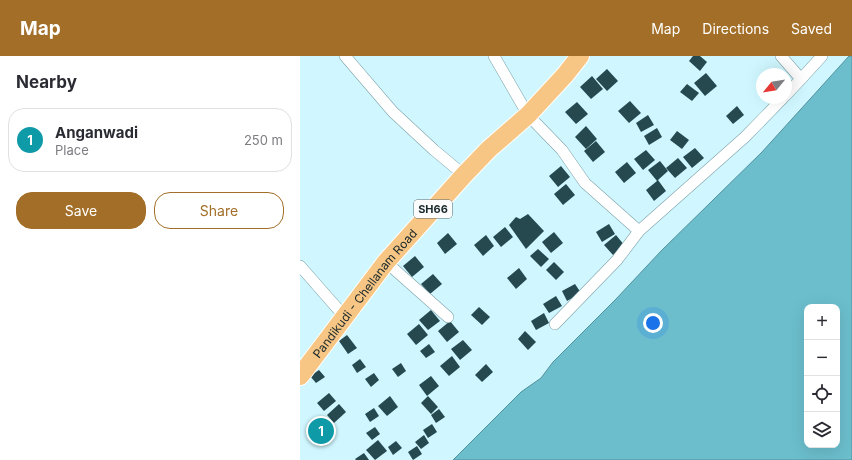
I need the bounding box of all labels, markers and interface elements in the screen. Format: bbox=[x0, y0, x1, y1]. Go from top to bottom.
text: Map bbox=[20, 17, 61, 40]
text: Map bbox=[651, 20, 680, 37]
text: Directions bbox=[702, 20, 769, 37]
text: Saved bbox=[791, 20, 832, 37]
north arrow bbox=[756, 68, 792, 104]
text: Nearby bbox=[16, 72, 77, 92]
text: Anganwadi bbox=[55, 123, 138, 142]
text: 1 bbox=[27, 132, 33, 148]
text: 250 m bbox=[244, 132, 283, 148]
text: Place bbox=[55, 142, 89, 158]
button: Save bbox=[16, 192, 146, 229]
button: Share bbox=[154, 192, 284, 229]
road number: SH66 bbox=[414, 200, 452, 218]
street label: Pandikudi - Chellanam Road bbox=[309, 226, 420, 361]
map controls bbox=[804, 304, 840, 448]
button: + bbox=[804, 304, 840, 340]
your location bbox=[643, 313, 663, 333]
button: − bbox=[804, 340, 840, 376]
button: locate bbox=[804, 376, 840, 412]
button: layers bbox=[804, 412, 840, 448]
pin: 1 bbox=[308, 416, 334, 446]

